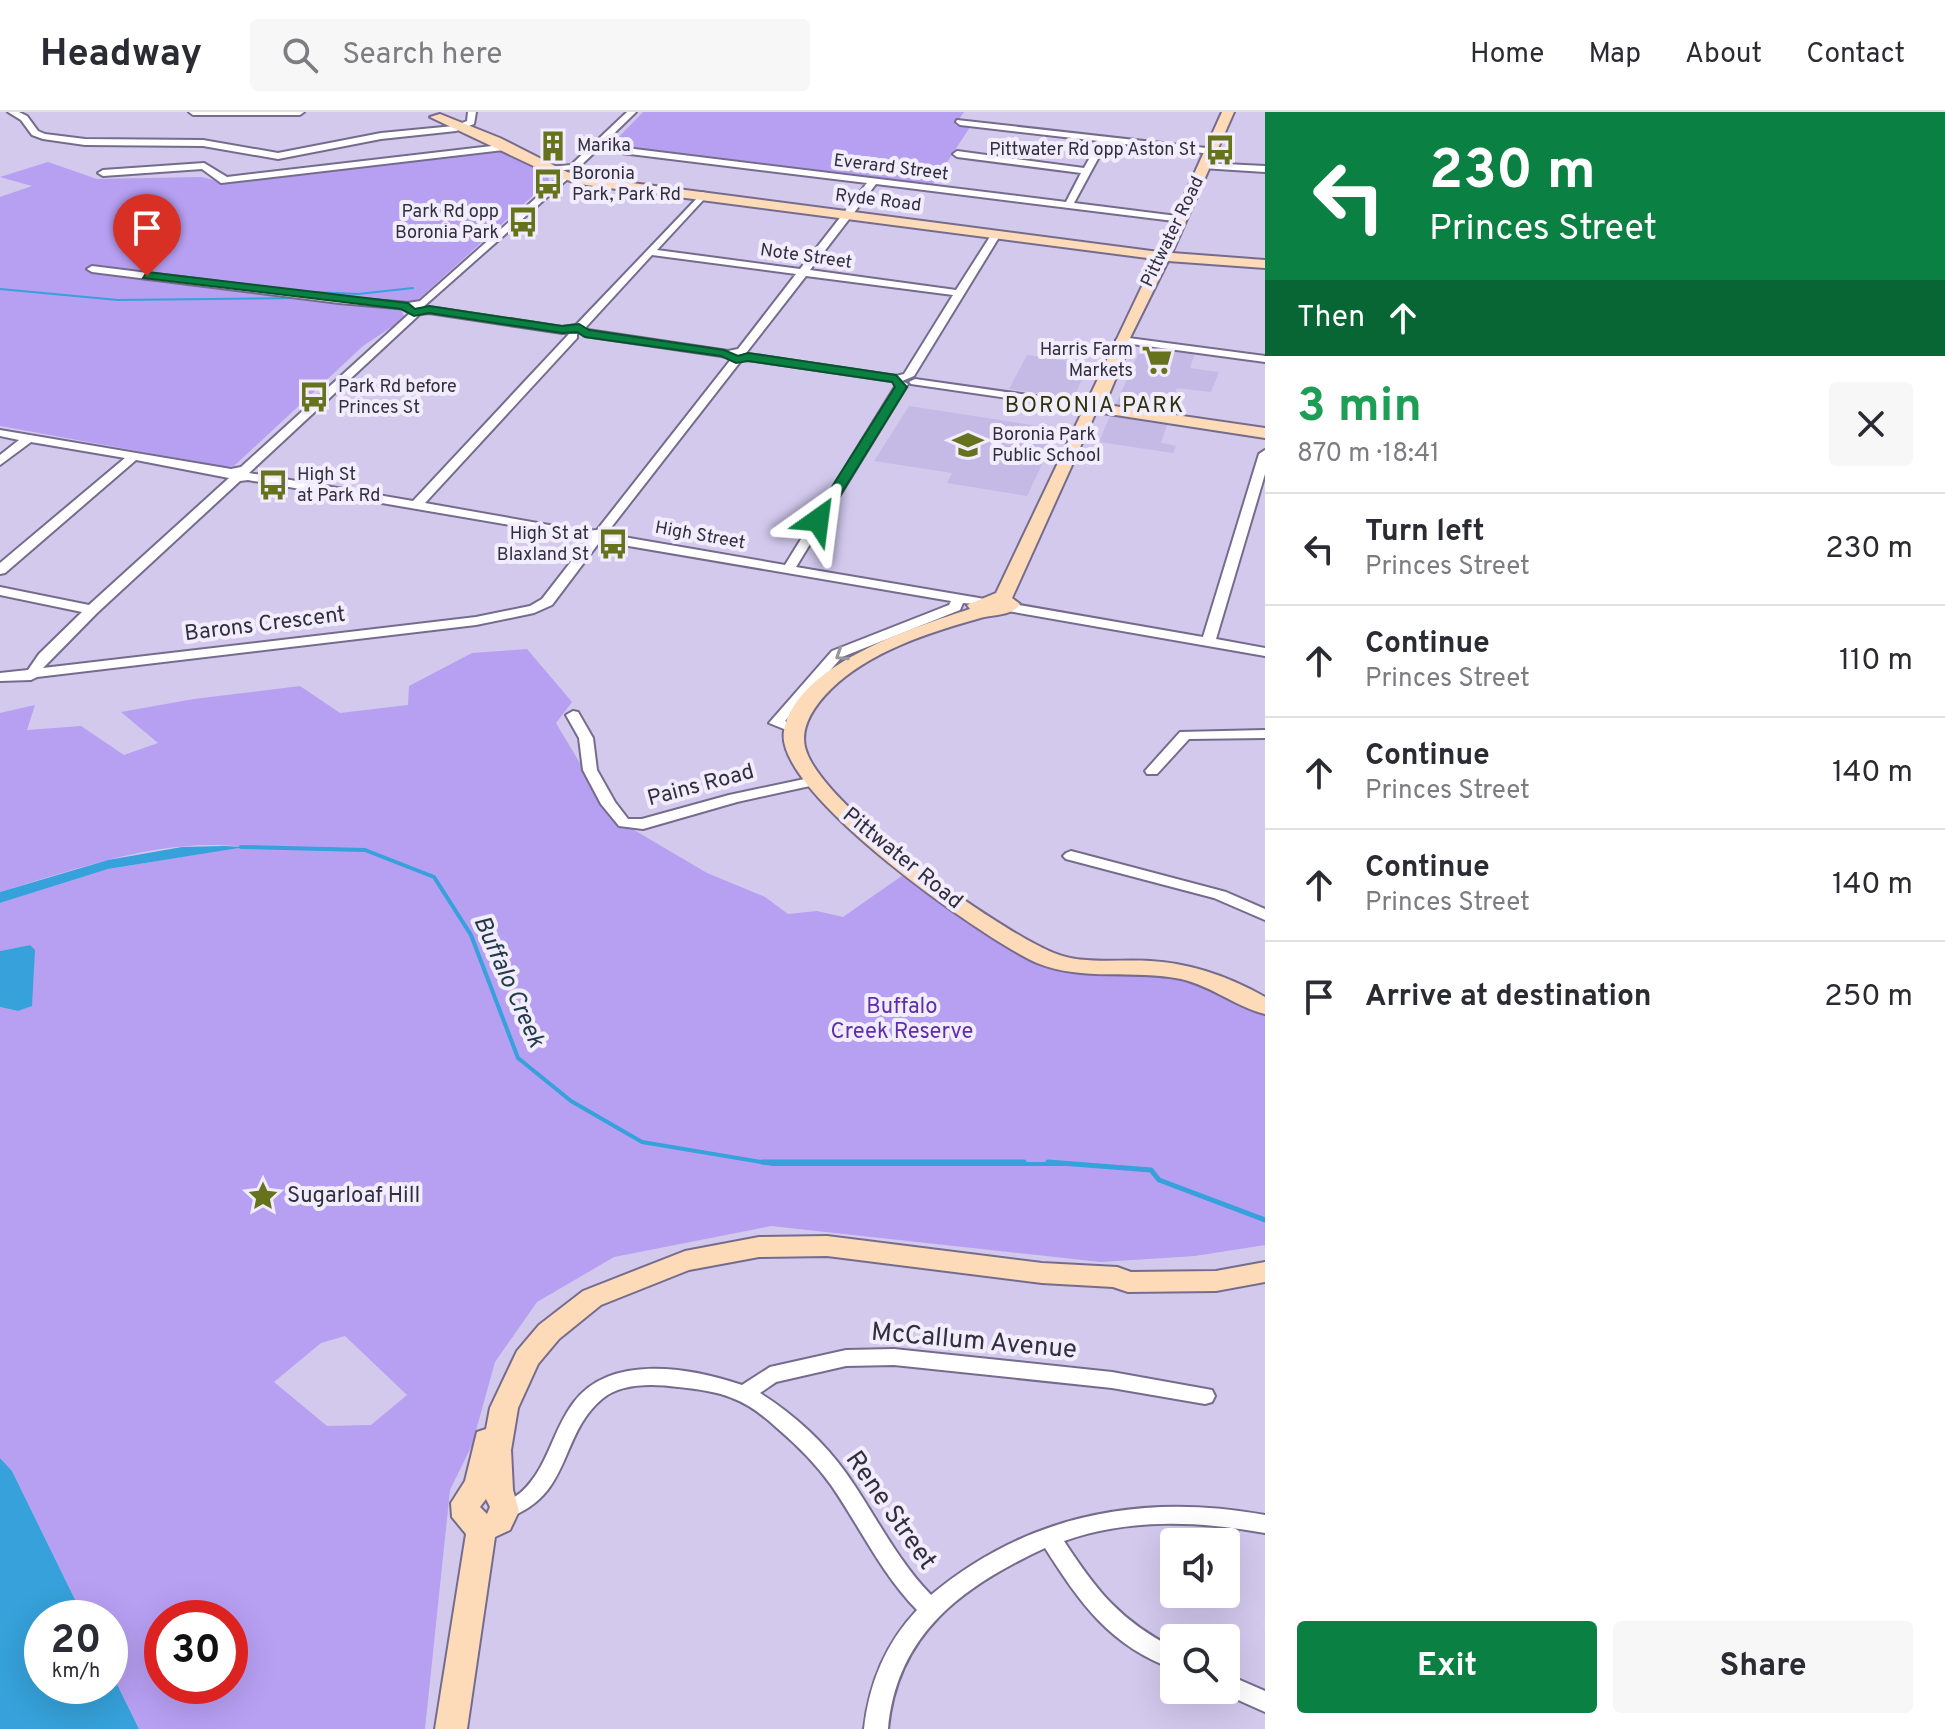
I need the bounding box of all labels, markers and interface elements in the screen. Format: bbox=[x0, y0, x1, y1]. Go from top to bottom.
search box bbox=[250, 19, 810, 91]
text: Headway bbox=[40, 31, 202, 80]
icon: search bbox=[278, 33, 322, 77]
text: Search here bbox=[342, 37, 502, 74]
text: Home bbox=[1470, 37, 1544, 73]
text: Map bbox=[1588, 37, 1641, 73]
text: About bbox=[1685, 37, 1762, 73]
text: Contact bbox=[1806, 37, 1905, 73]
building icon: Marika bbox=[536, 129, 570, 163]
bus stop icon: Pittwater Rd opp Aston St bbox=[1203, 133, 1237, 167]
place label: Marika bbox=[577, 135, 631, 158]
text: 230 m bbox=[1429, 138, 1596, 208]
place label: Pittwater Rd opp Aston St bbox=[989, 139, 1196, 162]
icon: left bbox=[1297, 144, 1401, 248]
street label: Everard Street bbox=[832, 150, 950, 186]
place label: Boronia Park, Park Rd bbox=[572, 163, 681, 207]
bus stop icon: Boronia Park, Park Rd bbox=[531, 167, 565, 201]
street label: Pittwater Road bbox=[1136, 173, 1210, 291]
street label: Ryde Road bbox=[834, 184, 922, 218]
pin bbox=[113, 194, 181, 276]
place label: Park Rd opp Boronia Park bbox=[395, 201, 499, 245]
bus stop icon: Park Rd opp Boronia Park bbox=[506, 205, 540, 239]
icon: arrive bbox=[125, 206, 169, 250]
text: Princes Street bbox=[1429, 207, 1657, 253]
street label: Note Street bbox=[758, 239, 854, 275]
icon: ahead bbox=[1381, 296, 1425, 340]
text: Then bbox=[1297, 300, 1365, 337]
place label: Harris Farm Markets bbox=[1040, 339, 1133, 383]
supermarket icon: Harris Farm Markets bbox=[1140, 343, 1174, 377]
place label: Park Rd before Princes St bbox=[338, 376, 457, 420]
text: 3 min bbox=[1297, 378, 1422, 438]
bus stop icon: Park Rd before Princes St bbox=[297, 380, 331, 414]
button: close bbox=[1829, 382, 1913, 466]
district label: BORONIA PARK bbox=[1005, 393, 1185, 420]
place label: Boronia Park Public School bbox=[992, 424, 1101, 468]
school or university icon: Boronia Park Public School bbox=[951, 428, 985, 462]
text: 870 m · 18:41 bbox=[1297, 438, 1440, 471]
place label: High St at Park Rd bbox=[297, 464, 380, 508]
bus stop icon: High St at Park Rd bbox=[256, 468, 290, 502]
position arrow bbox=[776, 478, 860, 562]
text: Turn left bbox=[1365, 514, 1485, 551]
street label: High Street bbox=[653, 517, 747, 555]
place label: High St at Blaxland St bbox=[497, 523, 589, 567]
bus stop icon: High St at Blaxland St bbox=[596, 527, 630, 561]
icon: left bbox=[1297, 527, 1341, 571]
text: 230 m bbox=[1825, 531, 1913, 568]
text: Princes Street bbox=[1365, 551, 1530, 584]
street label: Barons Crescent bbox=[183, 602, 347, 648]
text: Continue bbox=[1365, 626, 1490, 663]
icon: ahead bbox=[1297, 639, 1341, 683]
text: 110 m bbox=[1839, 643, 1913, 680]
one-way arrow bbox=[835, 646, 849, 661]
text: Princes Street bbox=[1365, 663, 1530, 696]
text: Continue bbox=[1365, 738, 1490, 775]
icon: ahead bbox=[1297, 751, 1341, 795]
text: 140 m bbox=[1832, 755, 1913, 792]
street label: Pains Road bbox=[645, 759, 757, 813]
text: Princes Street bbox=[1365, 775, 1530, 808]
street label: Pittwater Road bbox=[836, 802, 968, 916]
text: Continue bbox=[1365, 850, 1490, 887]
icon: ahead bbox=[1297, 863, 1341, 907]
text: 140 m bbox=[1832, 867, 1913, 904]
text: Princes Street bbox=[1365, 887, 1530, 920]
water label: Buffalo Creek bbox=[466, 912, 551, 1053]
icon: arrive bbox=[1297, 975, 1341, 1019]
text: Arrive at destination bbox=[1365, 979, 1651, 1016]
text: 250 m bbox=[1824, 979, 1913, 1016]
park label: Buffalo Creek Reserve bbox=[831, 994, 973, 1046]
place icon: Sugarloaf Hill bbox=[246, 1179, 280, 1213]
place label: Sugarloaf Hill bbox=[287, 1183, 420, 1210]
street label: McCallum Avenue bbox=[870, 1317, 1078, 1367]
street label: Rene Street bbox=[837, 1445, 943, 1577]
map controls bbox=[1160, 1528, 1240, 1704]
button: sound bbox=[1160, 1528, 1240, 1608]
speed limit sign: 30 bbox=[144, 1600, 248, 1704]
text: 20 bbox=[51, 1617, 101, 1667]
button: Exit bbox=[1297, 1621, 1597, 1713]
button: Share bbox=[1613, 1621, 1913, 1713]
button: search bbox=[1160, 1624, 1240, 1704]
text: km/h bbox=[52, 1659, 100, 1685]

